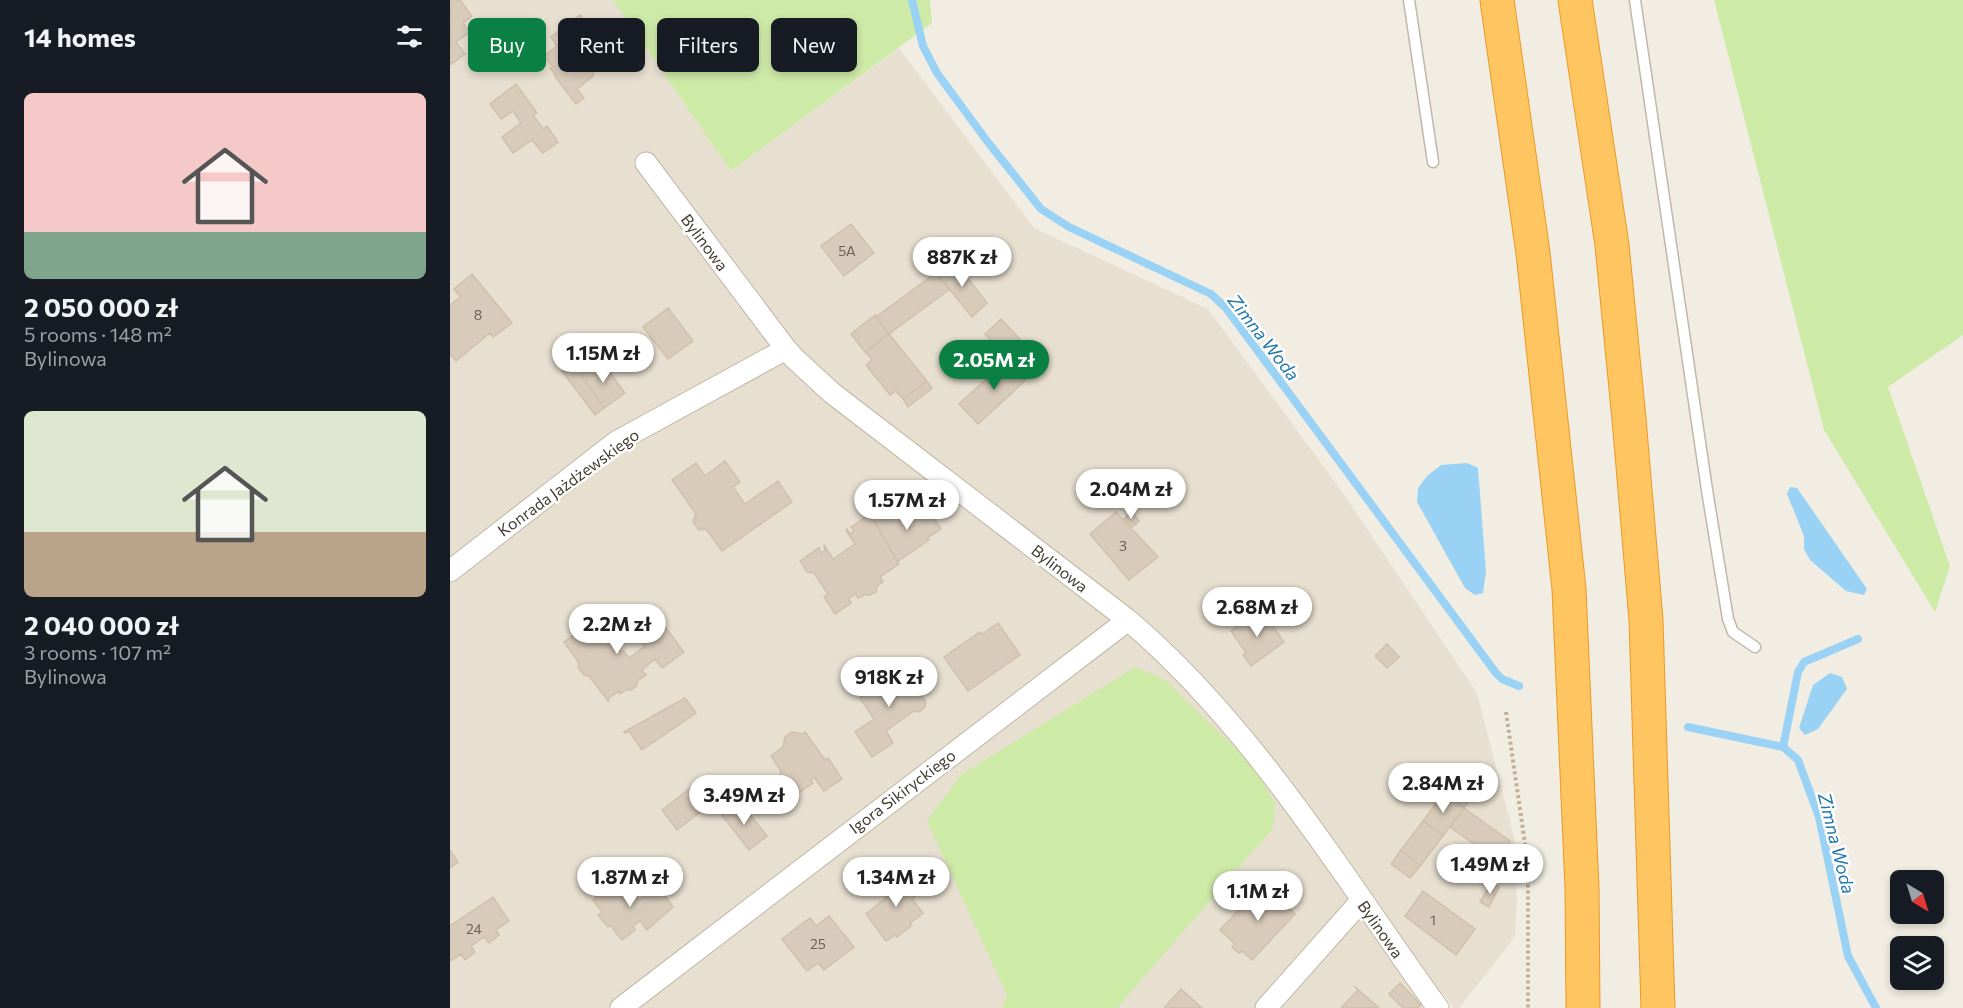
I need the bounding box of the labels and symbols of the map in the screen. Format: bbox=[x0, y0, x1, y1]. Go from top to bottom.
street label: Bylinowa bbox=[678, 210, 732, 274]
pin: 887K zł bbox=[907, 237, 1017, 288]
house number: 5A bbox=[838, 242, 856, 259]
water label: Zimna Woda bbox=[1223, 289, 1305, 385]
house number: 8 bbox=[474, 306, 482, 323]
pin: 1.15M zł bbox=[541, 333, 665, 384]
pin: 2.05M zł bbox=[932, 340, 1056, 391]
street label: Konrada Jażdżewskiego bbox=[494, 424, 642, 540]
pin: 2.04M zł bbox=[1069, 469, 1193, 520]
pin: 1.57M zł bbox=[845, 480, 969, 531]
house number: 3 bbox=[1119, 537, 1127, 554]
street label: Bylinowa bbox=[1028, 540, 1092, 596]
pin: 2.68M zł bbox=[1195, 587, 1319, 638]
pin: 2.2M zł bbox=[562, 604, 672, 655]
pin: 918K zł bbox=[834, 657, 944, 708]
street label: Igora Sikiryckiego bbox=[845, 745, 959, 837]
pin: 2.84M zł bbox=[1381, 763, 1505, 814]
pin: 3.49M zł bbox=[682, 775, 806, 826]
water label: Zimna Woda bbox=[1814, 789, 1860, 896]
pin: 1.49M zł bbox=[1428, 844, 1552, 895]
pin: 1.87M zł bbox=[568, 857, 692, 908]
pin: 1.34M zł bbox=[834, 857, 958, 908]
north arrow bbox=[1890, 870, 1944, 924]
pin: 1.1M zł bbox=[1203, 871, 1313, 922]
street label: Bylinowa bbox=[1354, 896, 1408, 962]
house number: 1 bbox=[1430, 911, 1436, 928]
house number: 24 bbox=[466, 920, 483, 937]
house number: 25 bbox=[810, 935, 826, 952]

